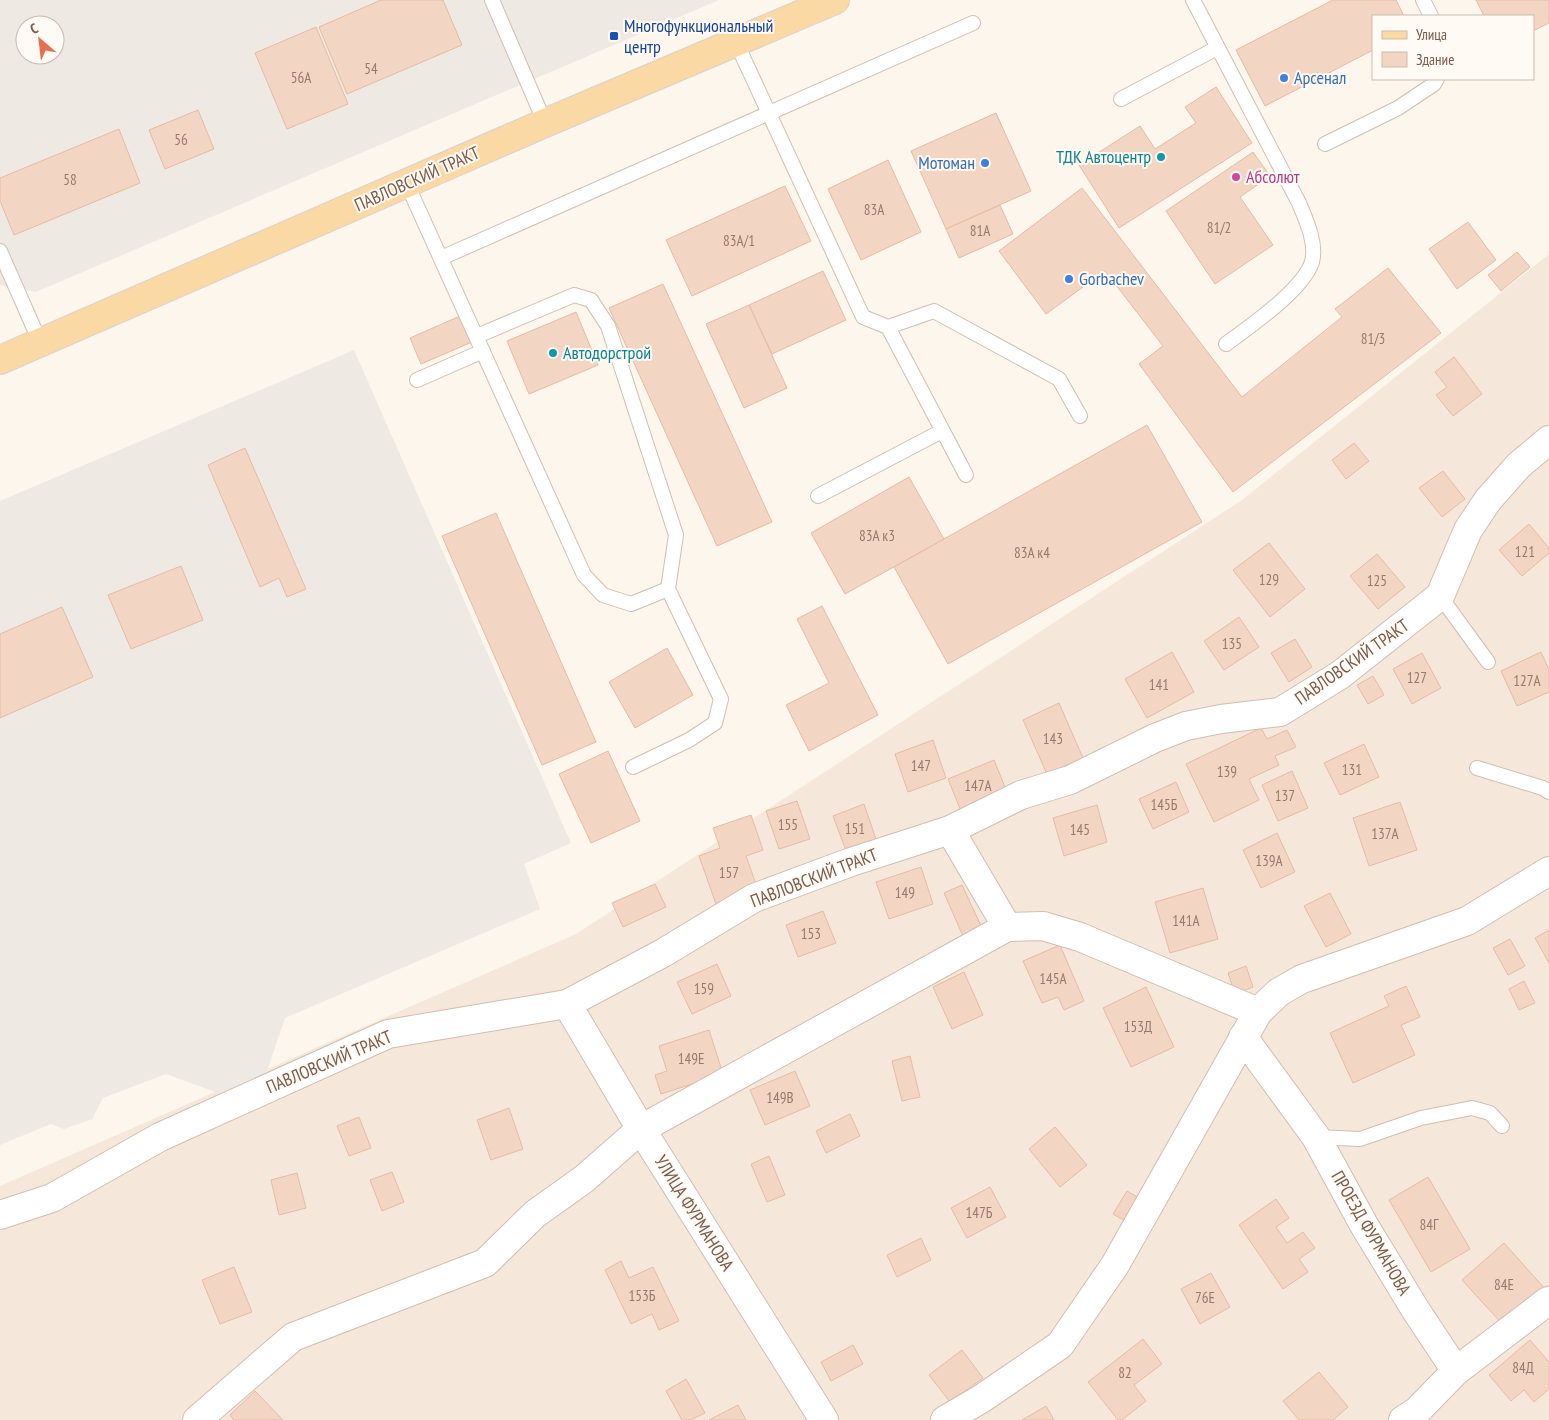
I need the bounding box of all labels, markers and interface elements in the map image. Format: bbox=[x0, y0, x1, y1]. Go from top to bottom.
place label: Многофункциональный центр bbox=[624, 14, 773, 58]
north arrow bbox=[15, 15, 65, 65]
legend bbox=[1372, 15, 1534, 80]
text: С bbox=[27, 19, 41, 38]
text: Улица bbox=[1416, 25, 1447, 44]
marker: Многофункциональный центр bbox=[608, 30, 620, 42]
text: Здание bbox=[1416, 50, 1454, 69]
house number: 54 bbox=[364, 59, 378, 78]
place label: Арсенал bbox=[1294, 66, 1346, 89]
house number: 56А bbox=[291, 68, 312, 87]
marker: Арсенал bbox=[1278, 72, 1290, 84]
house number: 56 bbox=[174, 130, 188, 149]
street label: ПАВЛОВСКИЙ ТРАКТ bbox=[351, 141, 483, 216]
place label: ТДК Автоцентр bbox=[1056, 145, 1151, 168]
place label: Мотоман bbox=[918, 151, 975, 174]
marker: ТДК Автоцентр bbox=[1155, 151, 1167, 163]
marker: Мотоман bbox=[979, 157, 991, 169]
place label: Абсолют bbox=[1246, 165, 1300, 188]
house number: 58 bbox=[63, 170, 77, 189]
marker: Абсолют bbox=[1230, 171, 1242, 183]
house number: 83А bbox=[864, 200, 885, 219]
house number: 81/2 bbox=[1207, 218, 1231, 237]
house number: 81А bbox=[970, 221, 991, 240]
house number: 83А/1 bbox=[723, 231, 755, 250]
place label: Gorbachev bbox=[1079, 267, 1144, 290]
marker: Gorbachev bbox=[1063, 273, 1075, 285]
house number: 81/3 bbox=[1361, 329, 1385, 348]
place label: Автодорстрой bbox=[563, 341, 651, 364]
marker: Автодорстрой bbox=[547, 347, 559, 359]
house number: 83А к3 bbox=[859, 526, 895, 545]
house number: 121 bbox=[1515, 542, 1535, 561]
house number: 83А к4 bbox=[1014, 543, 1050, 562]
house number: 129 bbox=[1259, 570, 1279, 589]
house number: 125 bbox=[1367, 571, 1387, 590]
street label: ПАВЛОВСКИЙ ТРАКТ bbox=[1290, 614, 1413, 710]
house number: 135 bbox=[1222, 634, 1242, 653]
house number: 127 bbox=[1407, 668, 1427, 687]
house number: 127А bbox=[1513, 671, 1542, 690]
house number: 141 bbox=[1149, 675, 1169, 694]
house number: 143 bbox=[1043, 729, 1063, 748]
house number: 147 bbox=[911, 756, 931, 775]
house number: 131 bbox=[1342, 760, 1362, 779]
house number: 139 bbox=[1217, 762, 1237, 781]
house number: 147А bbox=[964, 776, 993, 795]
house number: 137 bbox=[1275, 786, 1295, 805]
house number: 145Б bbox=[1151, 795, 1178, 814]
house number: 155 bbox=[778, 815, 798, 834]
house number: 151 bbox=[845, 819, 865, 838]
house number: 145 bbox=[1070, 820, 1090, 839]
house number: 137А bbox=[1371, 824, 1400, 843]
street label: ПАВЛОВСКИЙ ТРАКТ bbox=[747, 843, 881, 912]
house number: 139А bbox=[1255, 851, 1284, 870]
house number: 157 bbox=[719, 863, 739, 882]
house number: 149 bbox=[895, 883, 915, 902]
house number: 141А bbox=[1172, 911, 1201, 930]
house number: 153 bbox=[801, 924, 821, 943]
house number: 145А bbox=[1039, 969, 1068, 988]
house number: 159 bbox=[694, 979, 714, 998]
house number: 153Д bbox=[1124, 1017, 1152, 1036]
street label: ПАВЛОВСКИЙ ТРАКТ bbox=[262, 1025, 395, 1098]
house number: 149Е bbox=[678, 1049, 704, 1068]
house number: 149В bbox=[766, 1088, 794, 1107]
street label: УЛИЦА ФУРМАНОВА bbox=[650, 1151, 739, 1275]
street label: ПРОЕЗД ФУРМАНОВА bbox=[1326, 1166, 1417, 1300]
house number: 147Б bbox=[966, 1203, 993, 1222]
house number: 84Г bbox=[1420, 1215, 1439, 1234]
house number: 84Е bbox=[1494, 1275, 1514, 1294]
house number: 153Б bbox=[629, 1286, 656, 1305]
house number: 76Е bbox=[1195, 1288, 1215, 1307]
house number: 84Д bbox=[1512, 1358, 1534, 1377]
house number: 82 bbox=[1118, 1363, 1132, 1382]

